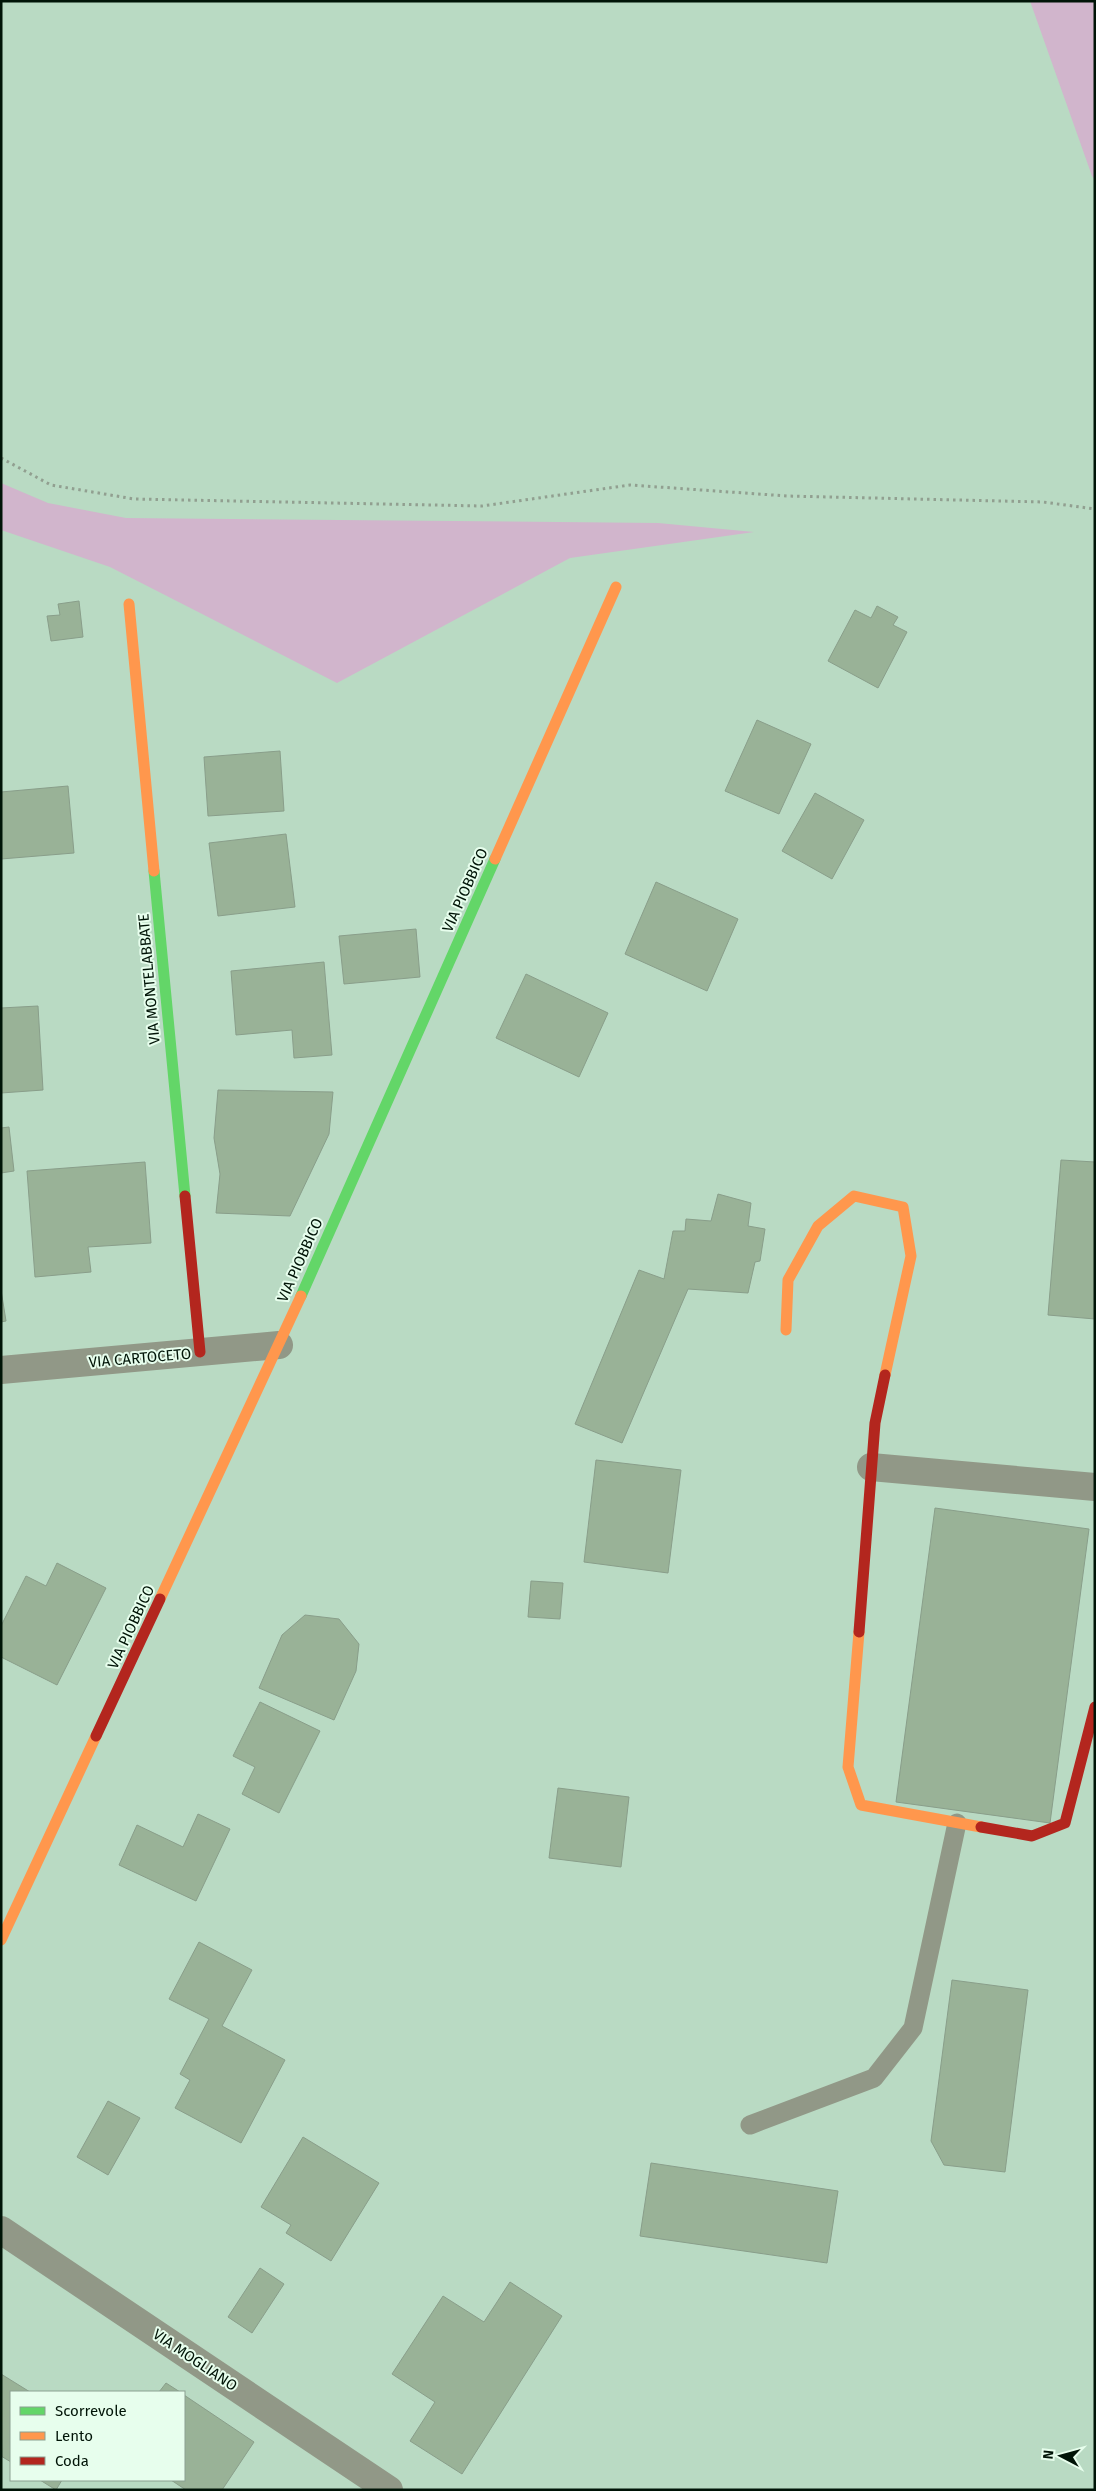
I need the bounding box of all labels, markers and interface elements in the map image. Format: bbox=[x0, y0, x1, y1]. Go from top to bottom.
street label: VIA PIOBBICO bbox=[438, 845, 492, 935]
street label: VIA MONTELABBATE bbox=[134, 913, 164, 1045]
street label: VIA PIOBBICO bbox=[273, 1215, 327, 1305]
street label: VIA CARTOCETO bbox=[88, 1345, 192, 1371]
street label: VIA PIOBBICO bbox=[104, 1582, 158, 1672]
street label: VIA MOGLIANO bbox=[149, 2325, 241, 2395]
legend bbox=[10, 2391, 185, 2481]
text: Scorrevole bbox=[55, 2402, 127, 2420]
text: Lento bbox=[55, 2427, 93, 2445]
north arrow bbox=[1036, 2431, 1086, 2481]
text: N bbox=[1040, 2449, 1058, 2460]
text: Coda bbox=[55, 2452, 89, 2470]

